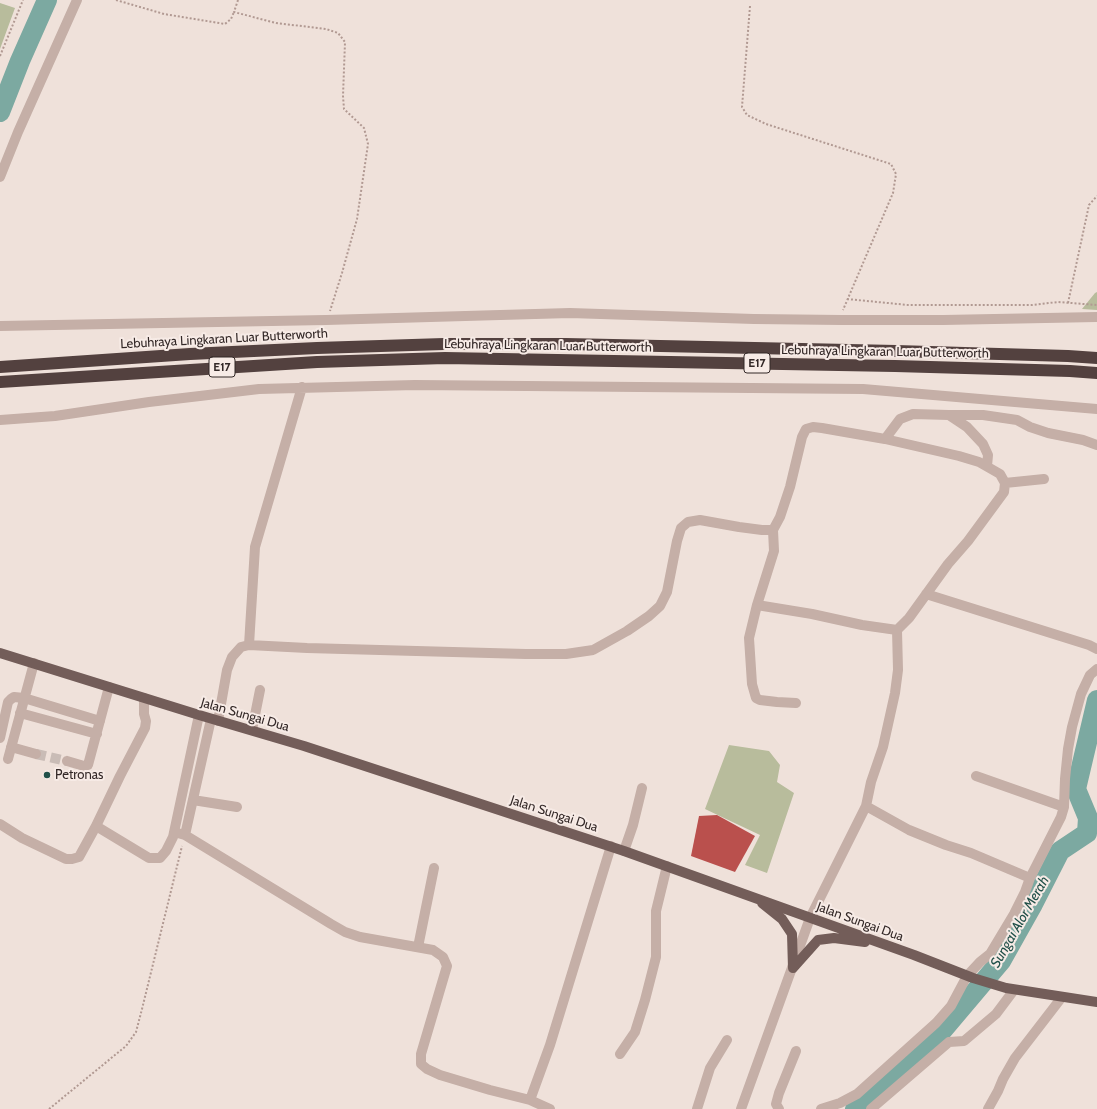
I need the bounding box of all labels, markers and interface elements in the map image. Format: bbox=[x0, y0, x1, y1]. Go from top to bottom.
street label: Lebuhraya Lingkaran Luar Butterworth bbox=[120, 326, 328, 352]
street label: Lebuhraya Lingkaran Luar Butterworth bbox=[444, 336, 652, 356]
street label: Lebuhraya Lingkaran Luar Butterworth bbox=[781, 342, 989, 362]
road number: E17 bbox=[744, 353, 770, 373]
road number: E17 bbox=[209, 357, 235, 377]
street label: Jalan Sungai Dua bbox=[199, 695, 291, 735]
place label: Petronas bbox=[55, 767, 103, 783]
marker: Petronas bbox=[42, 770, 52, 780]
street label: Jalan Sungai Dua bbox=[508, 792, 600, 836]
water label: Sungai Alor Merah bbox=[987, 873, 1053, 971]
street label: Jalan Sungai Dua bbox=[814, 899, 906, 945]

